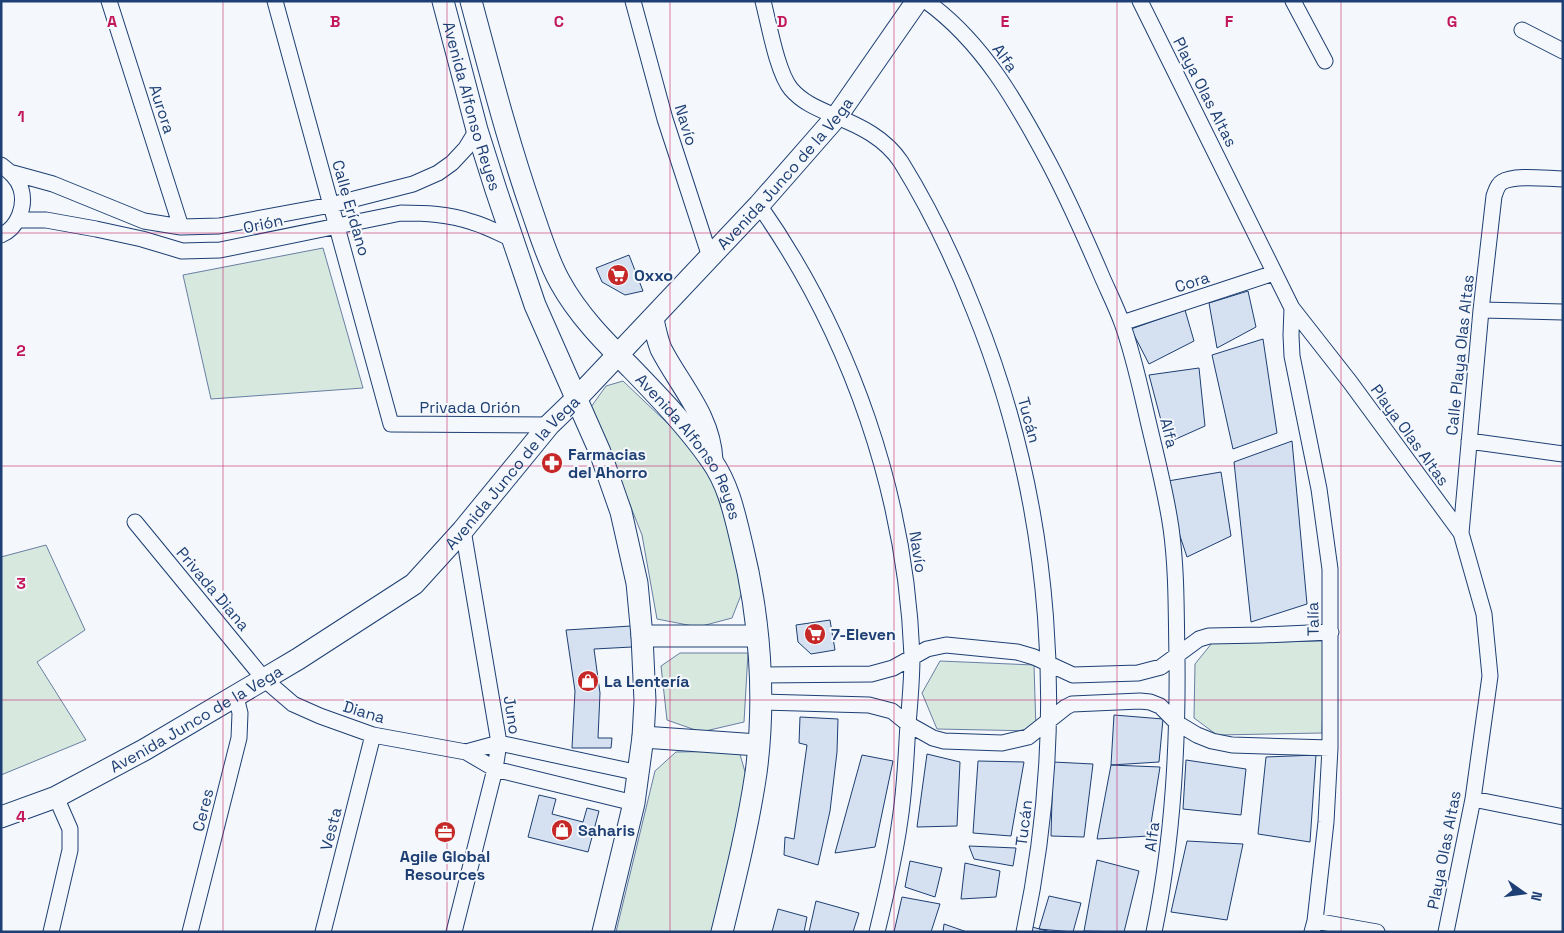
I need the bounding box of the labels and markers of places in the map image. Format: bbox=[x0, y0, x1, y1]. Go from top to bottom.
supermarket icon: Oxxo bbox=[606, 263, 630, 287]
place label: Oxxo bbox=[634, 265, 673, 286]
place label: Farmacias del Ahorro bbox=[568, 444, 648, 483]
pharmacy icon: Farmacias del Ahorro bbox=[540, 451, 564, 475]
supermarket icon: 7-Eleven bbox=[803, 622, 827, 646]
place label: 7-Eleven bbox=[831, 624, 896, 645]
shop icon: La Lentería bbox=[576, 669, 600, 693]
place label: La Lentería bbox=[604, 671, 690, 692]
shop icon: Saharis bbox=[550, 818, 574, 842]
office icon: Agile Global Resources bbox=[433, 820, 457, 844]
place label: Saharis bbox=[578, 820, 635, 841]
place label: Agile Global Resources bbox=[400, 846, 490, 885]

